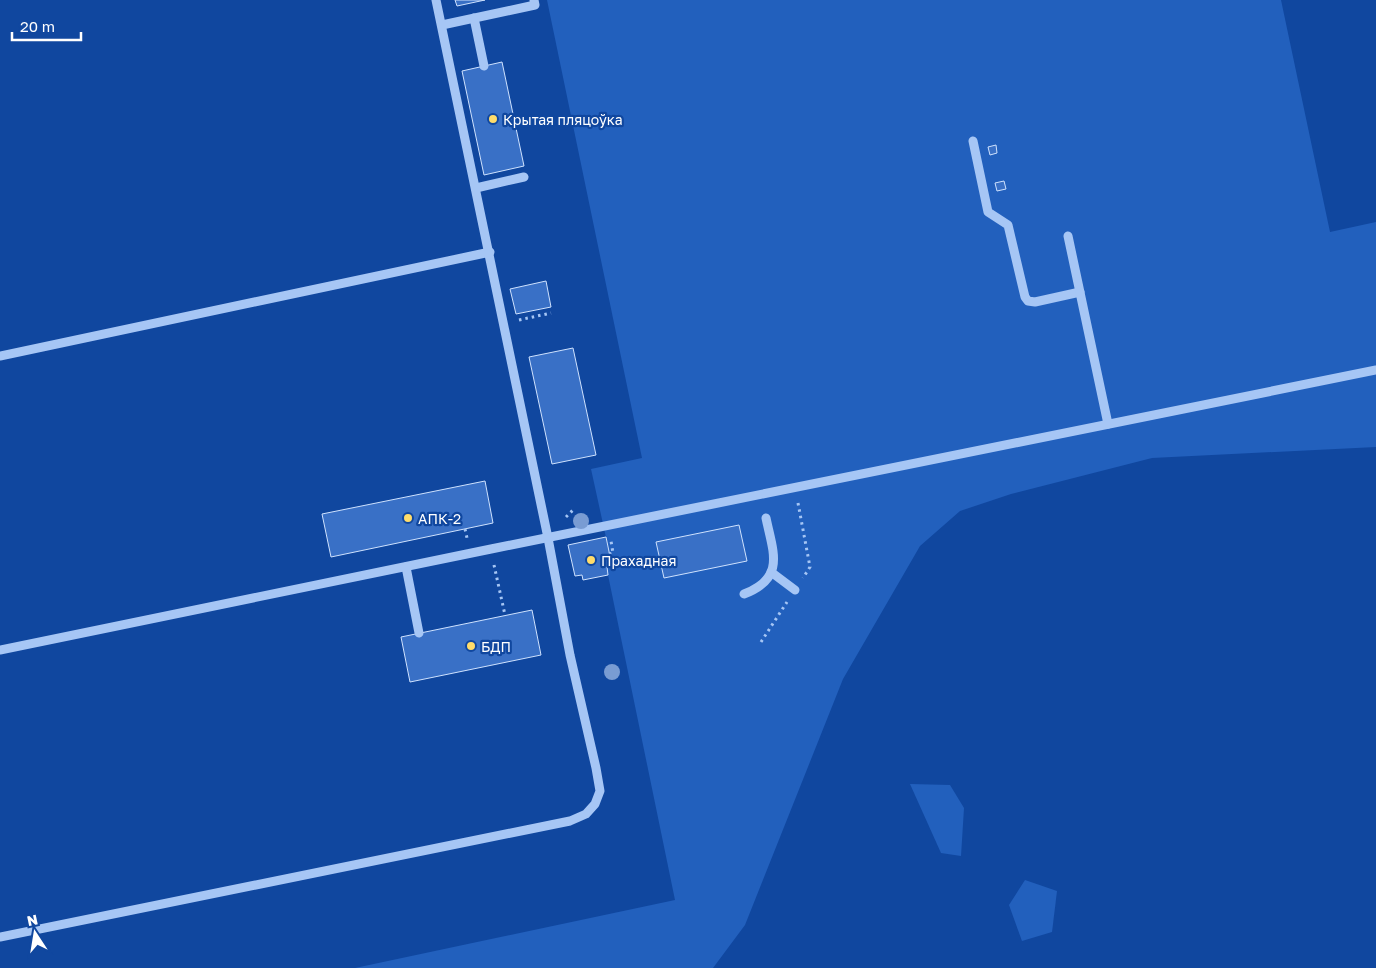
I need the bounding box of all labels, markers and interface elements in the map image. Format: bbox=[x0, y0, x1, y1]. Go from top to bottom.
scale bar bbox=[12, 10, 81, 42]
text: 20 m bbox=[20, 17, 55, 35]
place label: Крытая пляцоўка bbox=[503, 111, 623, 128]
marker: Крытая пляцоўка bbox=[487, 113, 499, 125]
place label: АПК-2 bbox=[418, 510, 461, 527]
marker: АПК-2 bbox=[402, 512, 414, 524]
place label: Прахадная bbox=[601, 552, 676, 569]
marker: Прахадная bbox=[585, 554, 597, 566]
place label: БДП bbox=[481, 638, 511, 655]
marker: БДП bbox=[465, 640, 477, 652]
north arrow bbox=[10, 908, 60, 958]
text: N bbox=[25, 910, 39, 929]

